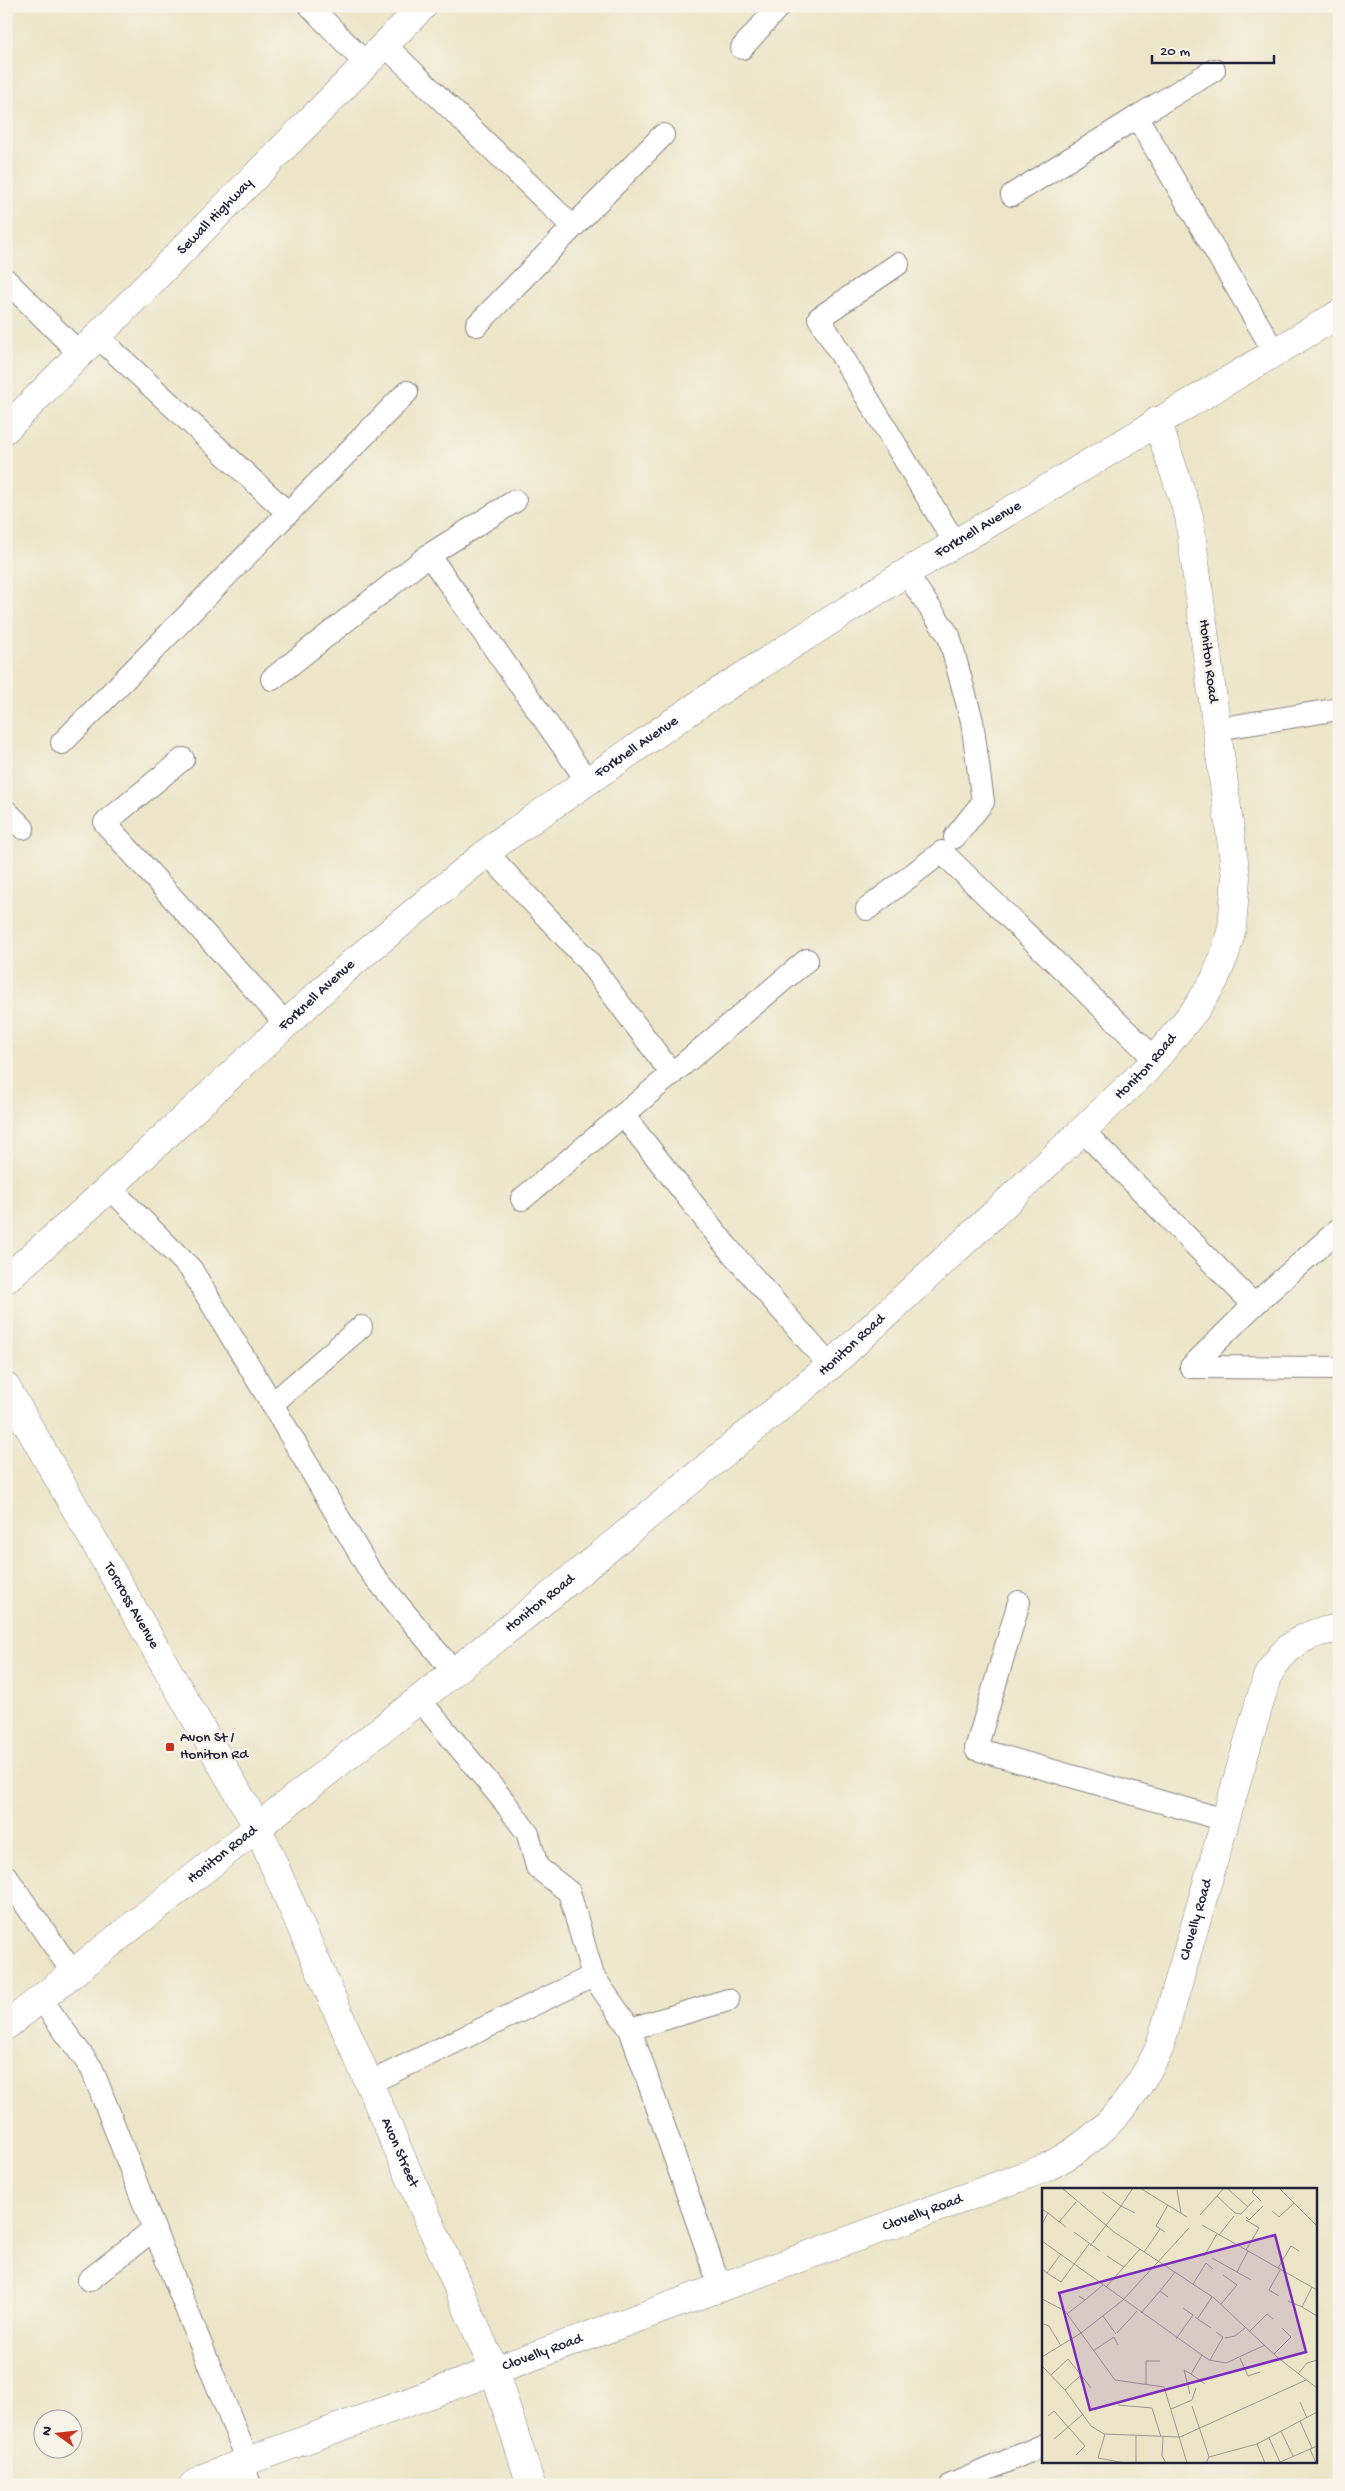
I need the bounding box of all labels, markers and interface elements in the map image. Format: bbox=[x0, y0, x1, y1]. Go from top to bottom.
scale bar bbox=[1152, 32, 1275, 64]
text: 20 m bbox=[1160, 43, 1190, 61]
street label: Sewall Highway bbox=[173, 174, 257, 259]
street label: Forknell Avenue bbox=[931, 497, 1025, 563]
street label: Honiton Road bbox=[1194, 618, 1222, 705]
street label: Forknell Avenue bbox=[591, 712, 682, 783]
street label: Forknell Avenue bbox=[274, 955, 359, 1036]
street label: Honiton Road bbox=[1111, 1029, 1182, 1104]
street label: Honiton Road bbox=[815, 1309, 890, 1380]
street label: Torcross Avenue bbox=[99, 1558, 163, 1653]
street label: Honiton Road bbox=[502, 1570, 580, 1637]
place label: Avon St / Honiton Rd bbox=[180, 1729, 249, 1764]
marker: Avon St / Honiton Rd bbox=[164, 1741, 176, 1753]
street label: Honiton Road bbox=[184, 1821, 262, 1888]
street label: Clovelly Road bbox=[1176, 1876, 1217, 1963]
street label: Avon Street bbox=[376, 2115, 423, 2192]
inset map bbox=[1042, 2188, 1318, 2464]
street label: Clovelly Road bbox=[880, 2190, 966, 2236]
street label: Clovelly Road bbox=[500, 2330, 586, 2376]
north arrow bbox=[32, 2408, 82, 2458]
text: N bbox=[38, 2425, 57, 2438]

